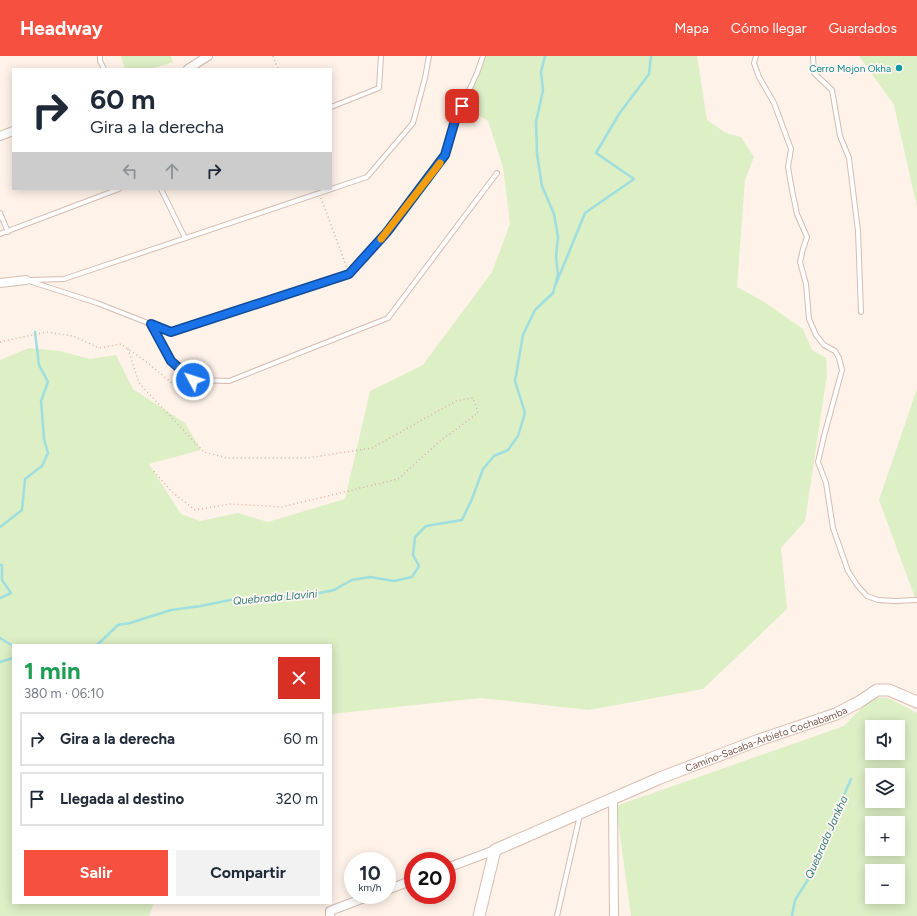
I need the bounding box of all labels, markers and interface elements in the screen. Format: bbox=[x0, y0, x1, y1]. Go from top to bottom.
text: Headway bbox=[20, 17, 103, 40]
text: Mapa bbox=[674, 20, 709, 37]
text: Cómo llegar bbox=[731, 20, 806, 37]
text: Guardados bbox=[828, 20, 897, 37]
place label: Cerro Mojon Okha bbox=[809, 62, 891, 75]
marker: Cerro Mojon Okha bbox=[894, 63, 904, 73]
text: 60 m bbox=[90, 82, 155, 116]
icon: right bbox=[24, 84, 76, 136]
pin bbox=[445, 89, 479, 123]
icon: arrive bbox=[451, 95, 473, 117]
text: Gira a la derecha bbox=[90, 116, 224, 138]
icon: left bbox=[119, 160, 141, 182]
icon: ahead bbox=[161, 160, 183, 182]
icon: right bbox=[203, 160, 225, 182]
position arrow bbox=[172, 359, 214, 401]
water label: Quebrada Llavini bbox=[232, 587, 318, 608]
text: 1 min bbox=[24, 656, 81, 685]
button: close bbox=[278, 657, 320, 699]
text: 380 m · 06:10 bbox=[24, 686, 104, 701]
street label: Camino-Sacaba-Arbieto Cochabamba bbox=[683, 703, 849, 775]
map controls bbox=[865, 720, 905, 904]
button: sound bbox=[865, 720, 905, 760]
icon: right bbox=[26, 728, 48, 750]
text: Gira a la derecha bbox=[60, 730, 175, 748]
text: 60 m bbox=[283, 730, 318, 748]
button: layers bbox=[865, 768, 905, 808]
icon: arrive bbox=[26, 788, 48, 810]
text: Llegada al destino bbox=[60, 790, 184, 808]
text: 320 m bbox=[275, 790, 318, 808]
water label: Quebrada Jankha bbox=[802, 793, 851, 881]
button: + bbox=[865, 816, 905, 856]
button: Salir bbox=[24, 850, 168, 896]
button: Compartir bbox=[176, 850, 320, 896]
speed limit sign: 20 bbox=[404, 852, 456, 904]
text: 10 bbox=[359, 861, 381, 885]
button: − bbox=[865, 864, 905, 904]
text: km/h bbox=[359, 881, 381, 894]

